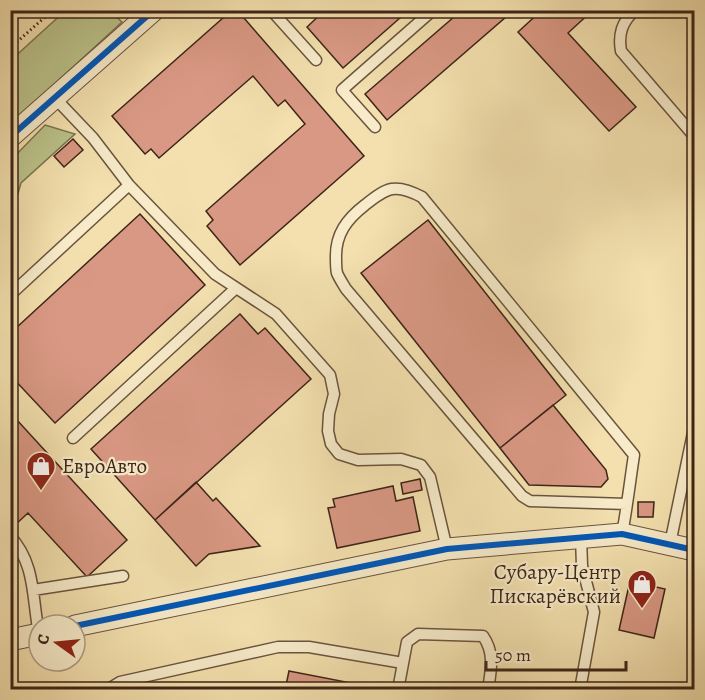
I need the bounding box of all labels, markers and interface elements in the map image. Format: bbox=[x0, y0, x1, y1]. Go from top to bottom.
shop icon: ЕвроАвто bbox=[25, 450, 57, 492]
place label: ЕвроАвто bbox=[62, 452, 147, 480]
place label: Субару-Центр Пискарёвский bbox=[490, 558, 621, 610]
shop icon: Субару-Центр Пискарёвский bbox=[626, 568, 658, 610]
north arrow bbox=[27, 613, 87, 673]
text: С bbox=[32, 632, 55, 647]
scale bar bbox=[486, 634, 626, 672]
text: 50 m bbox=[495, 643, 531, 667]

